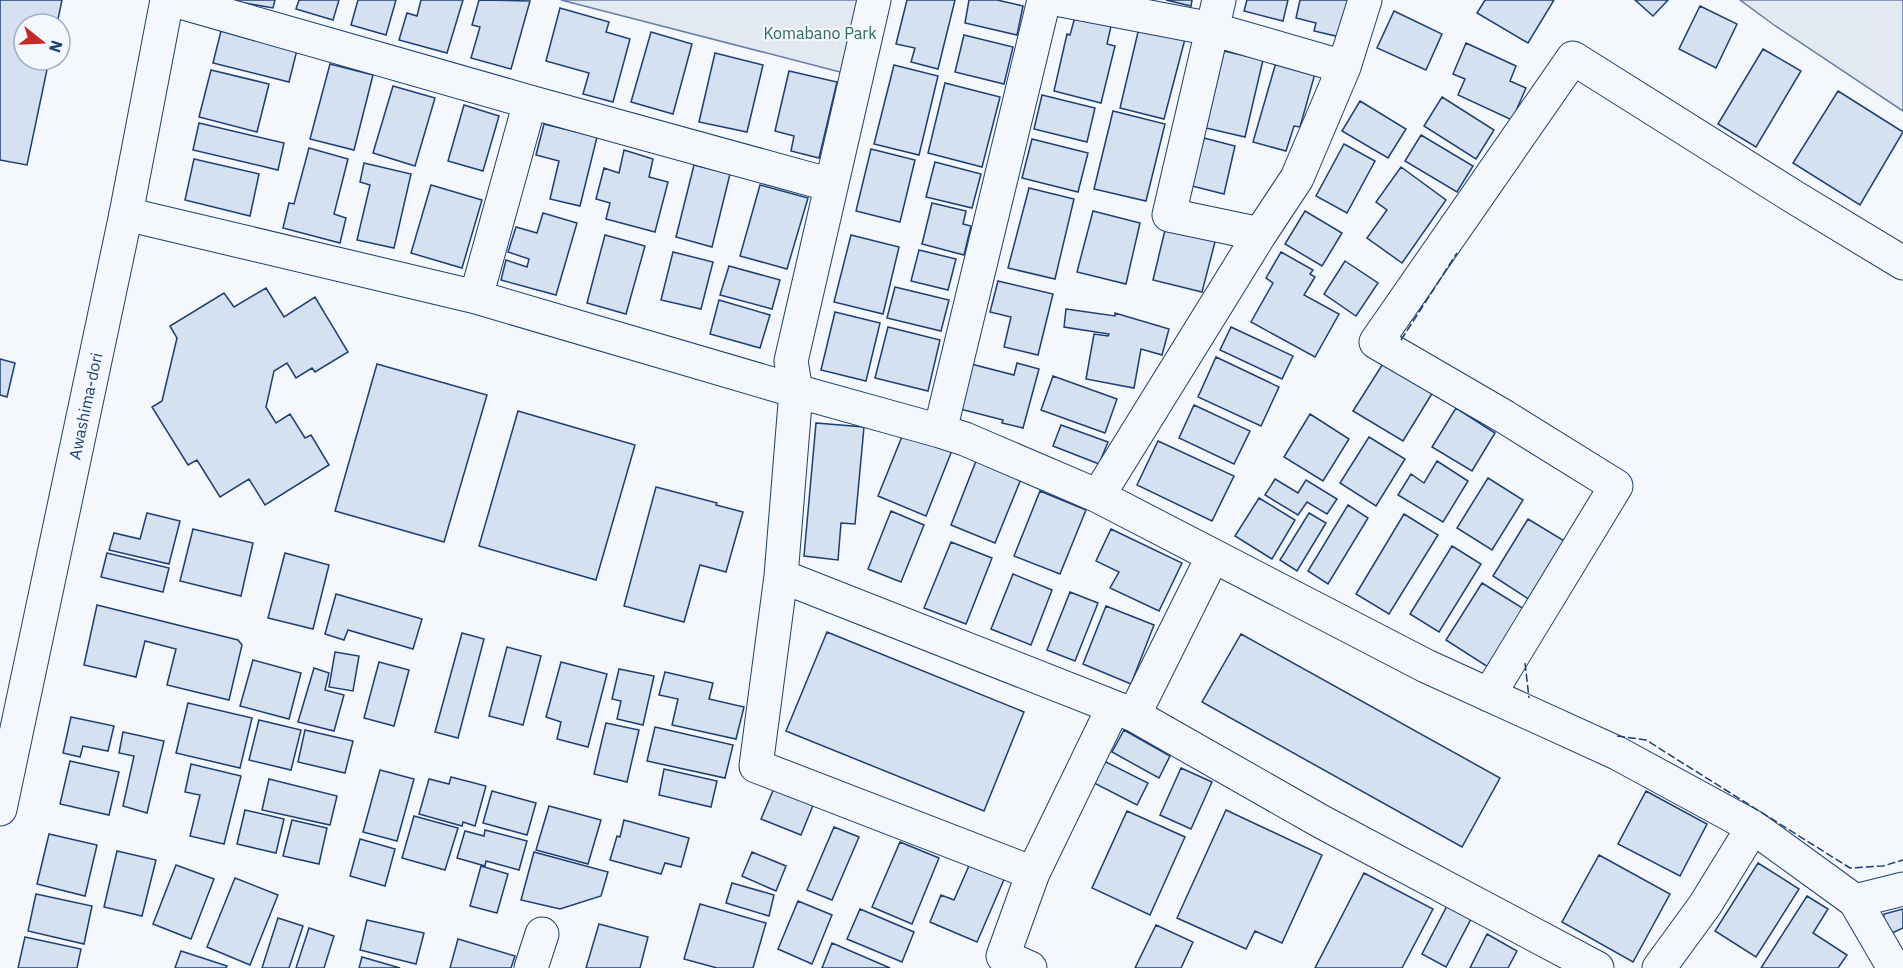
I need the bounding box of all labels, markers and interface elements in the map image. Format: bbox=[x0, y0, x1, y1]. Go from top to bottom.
north arrow bbox=[12, 12, 72, 72]
park label: Komabano Park bbox=[763, 23, 877, 43]
text: N bbox=[45, 38, 68, 55]
street label: Awashima-dori bbox=[64, 351, 106, 461]

